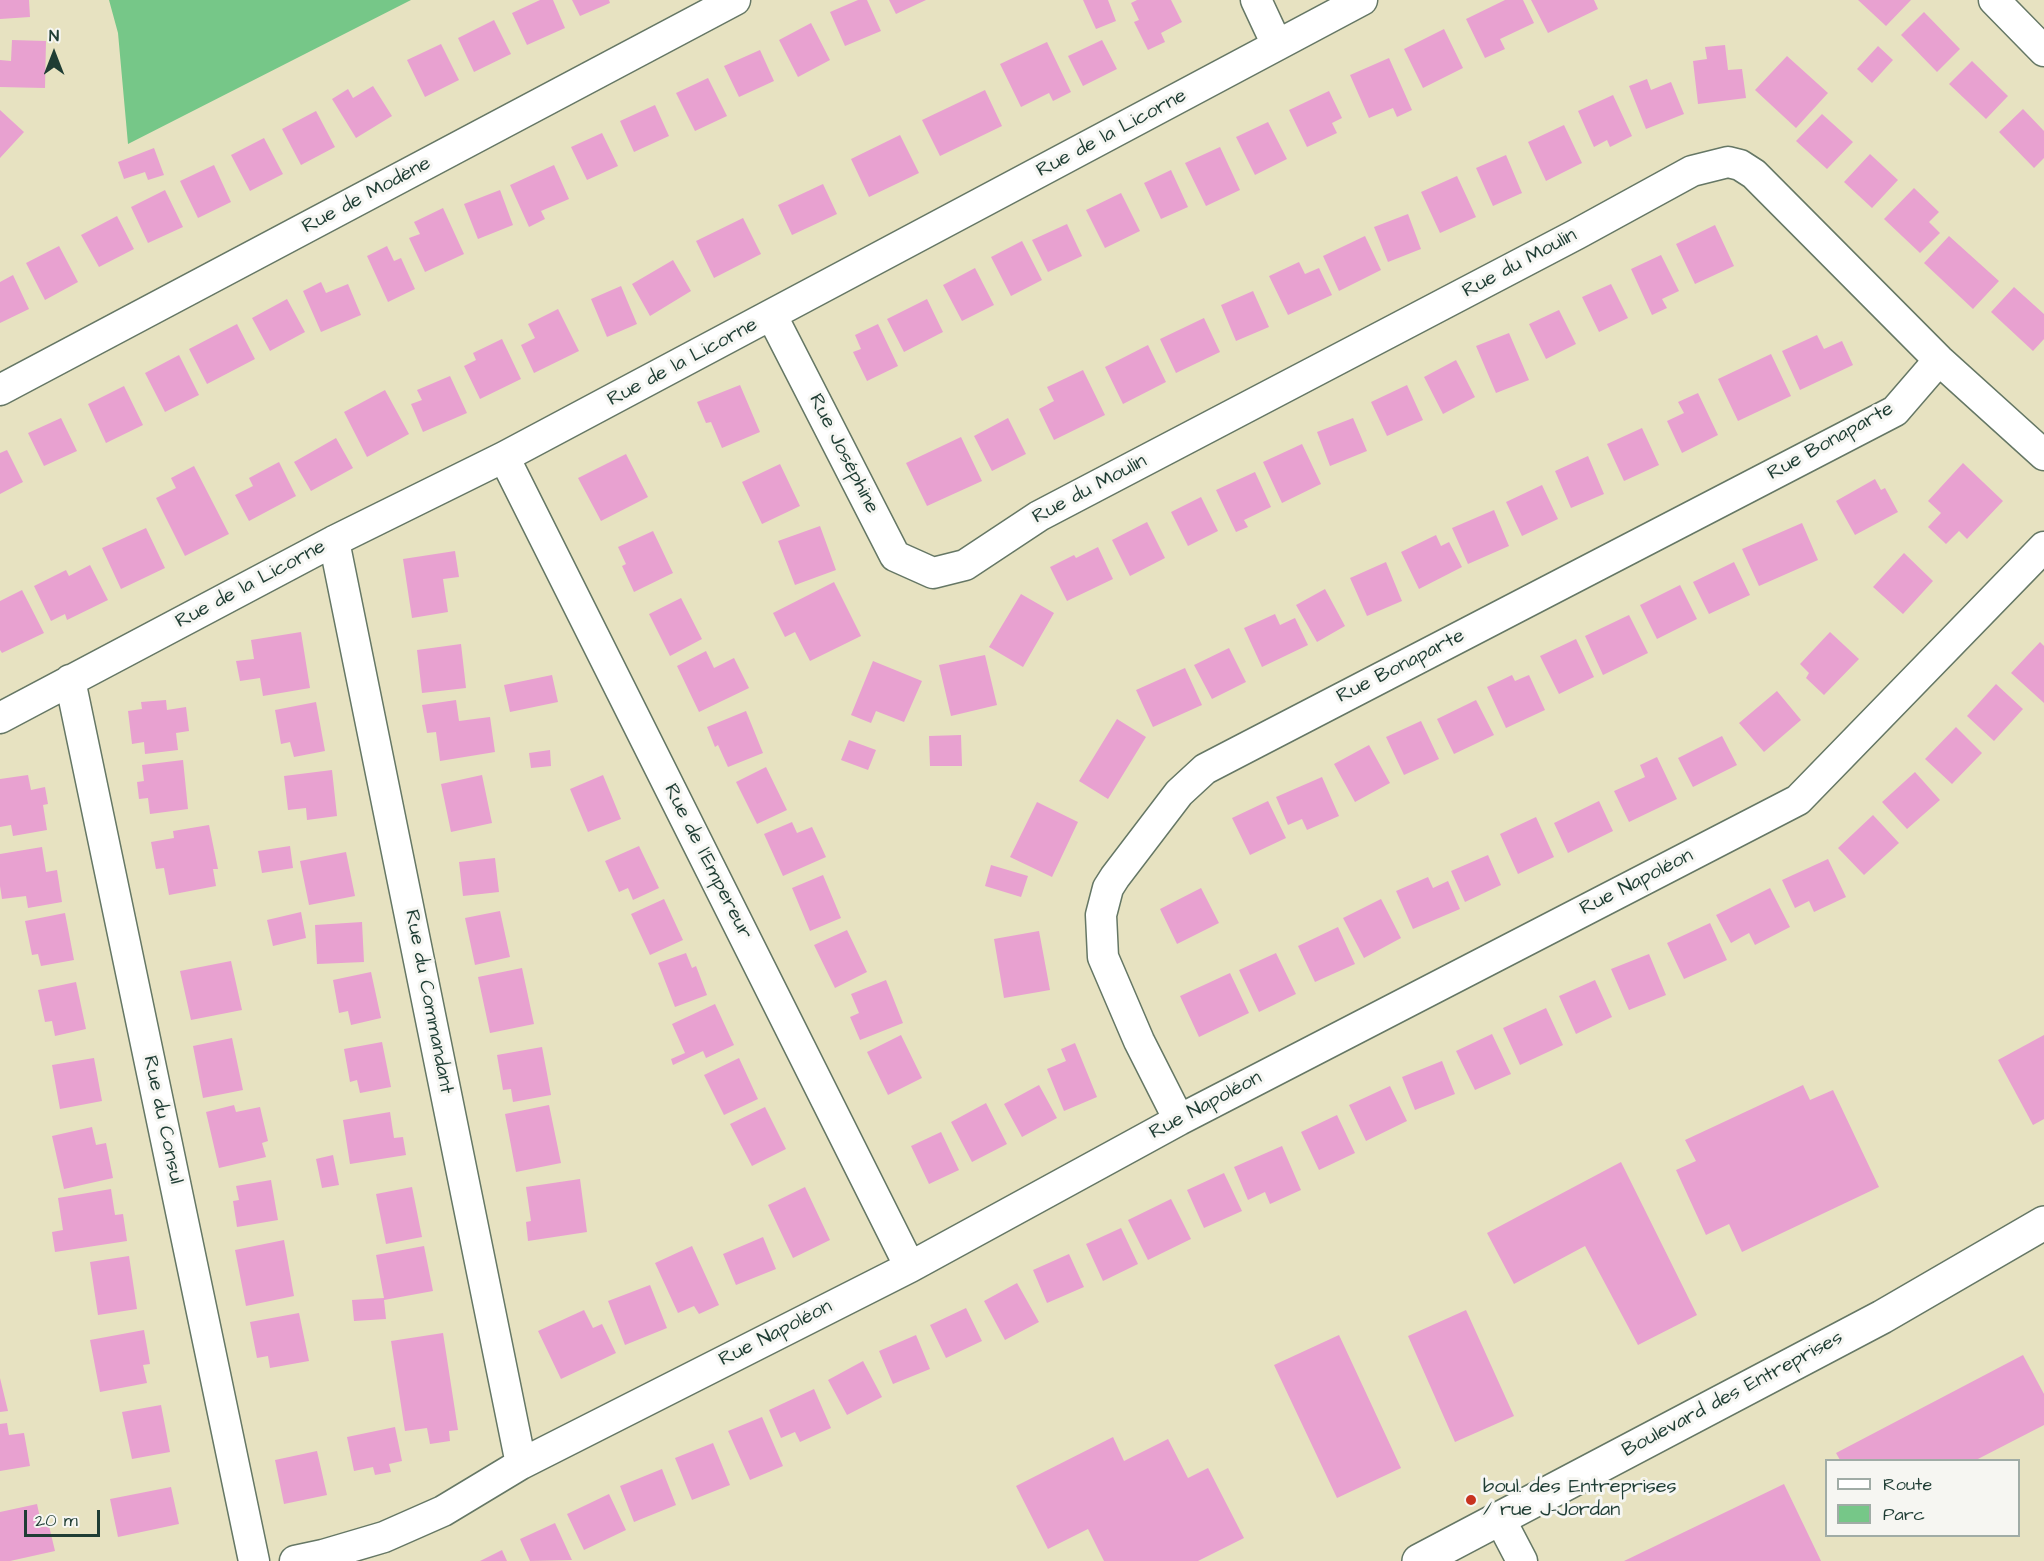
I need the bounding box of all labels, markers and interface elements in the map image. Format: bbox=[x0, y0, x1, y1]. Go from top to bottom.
north arrow bbox=[24, 24, 84, 84]
text: N bbox=[49, 25, 59, 47]
street label: Rue de la Licorne bbox=[1033, 84, 1191, 184]
street label: Rue de Modène bbox=[299, 152, 435, 240]
street label: Rue du Moulin bbox=[1459, 224, 1581, 304]
street label: Rue de la Licorne bbox=[604, 313, 762, 413]
street label: Rue Joséphine bbox=[803, 390, 883, 518]
street label: Rue Bonaparte bbox=[1764, 398, 1898, 486]
street label: Rue du Moulin bbox=[1029, 450, 1151, 530]
street label: Rue de la Licorne bbox=[172, 535, 330, 635]
street label: Rue Bonaparte bbox=[1333, 624, 1469, 710]
street label: Rue de l'Empereur bbox=[657, 780, 757, 944]
street label: Rue Napoléon bbox=[1577, 844, 1697, 922]
street label: Rue du Commandant bbox=[398, 908, 458, 1096]
street label: Rue du Consul bbox=[137, 1054, 187, 1186]
street label: Rue Napoléon bbox=[1146, 1066, 1266, 1146]
street label: Rue Napoléon bbox=[716, 1295, 836, 1373]
street label: Boulevard des Entreprises bbox=[1619, 1327, 1847, 1463]
legend bbox=[1825, 1459, 2020, 1537]
text: Route bbox=[1883, 1472, 1932, 1497]
place label: boul. des Entreprises / rue J-Jordan bbox=[1483, 1476, 1677, 1523]
marker: boul. des Entreprises / rue J-Jordan bbox=[1464, 1493, 1478, 1507]
scale bar bbox=[27, 1498, 104, 1536]
text: Parc bbox=[1883, 1502, 1925, 1527]
text: 20 m bbox=[35, 1508, 78, 1533]

